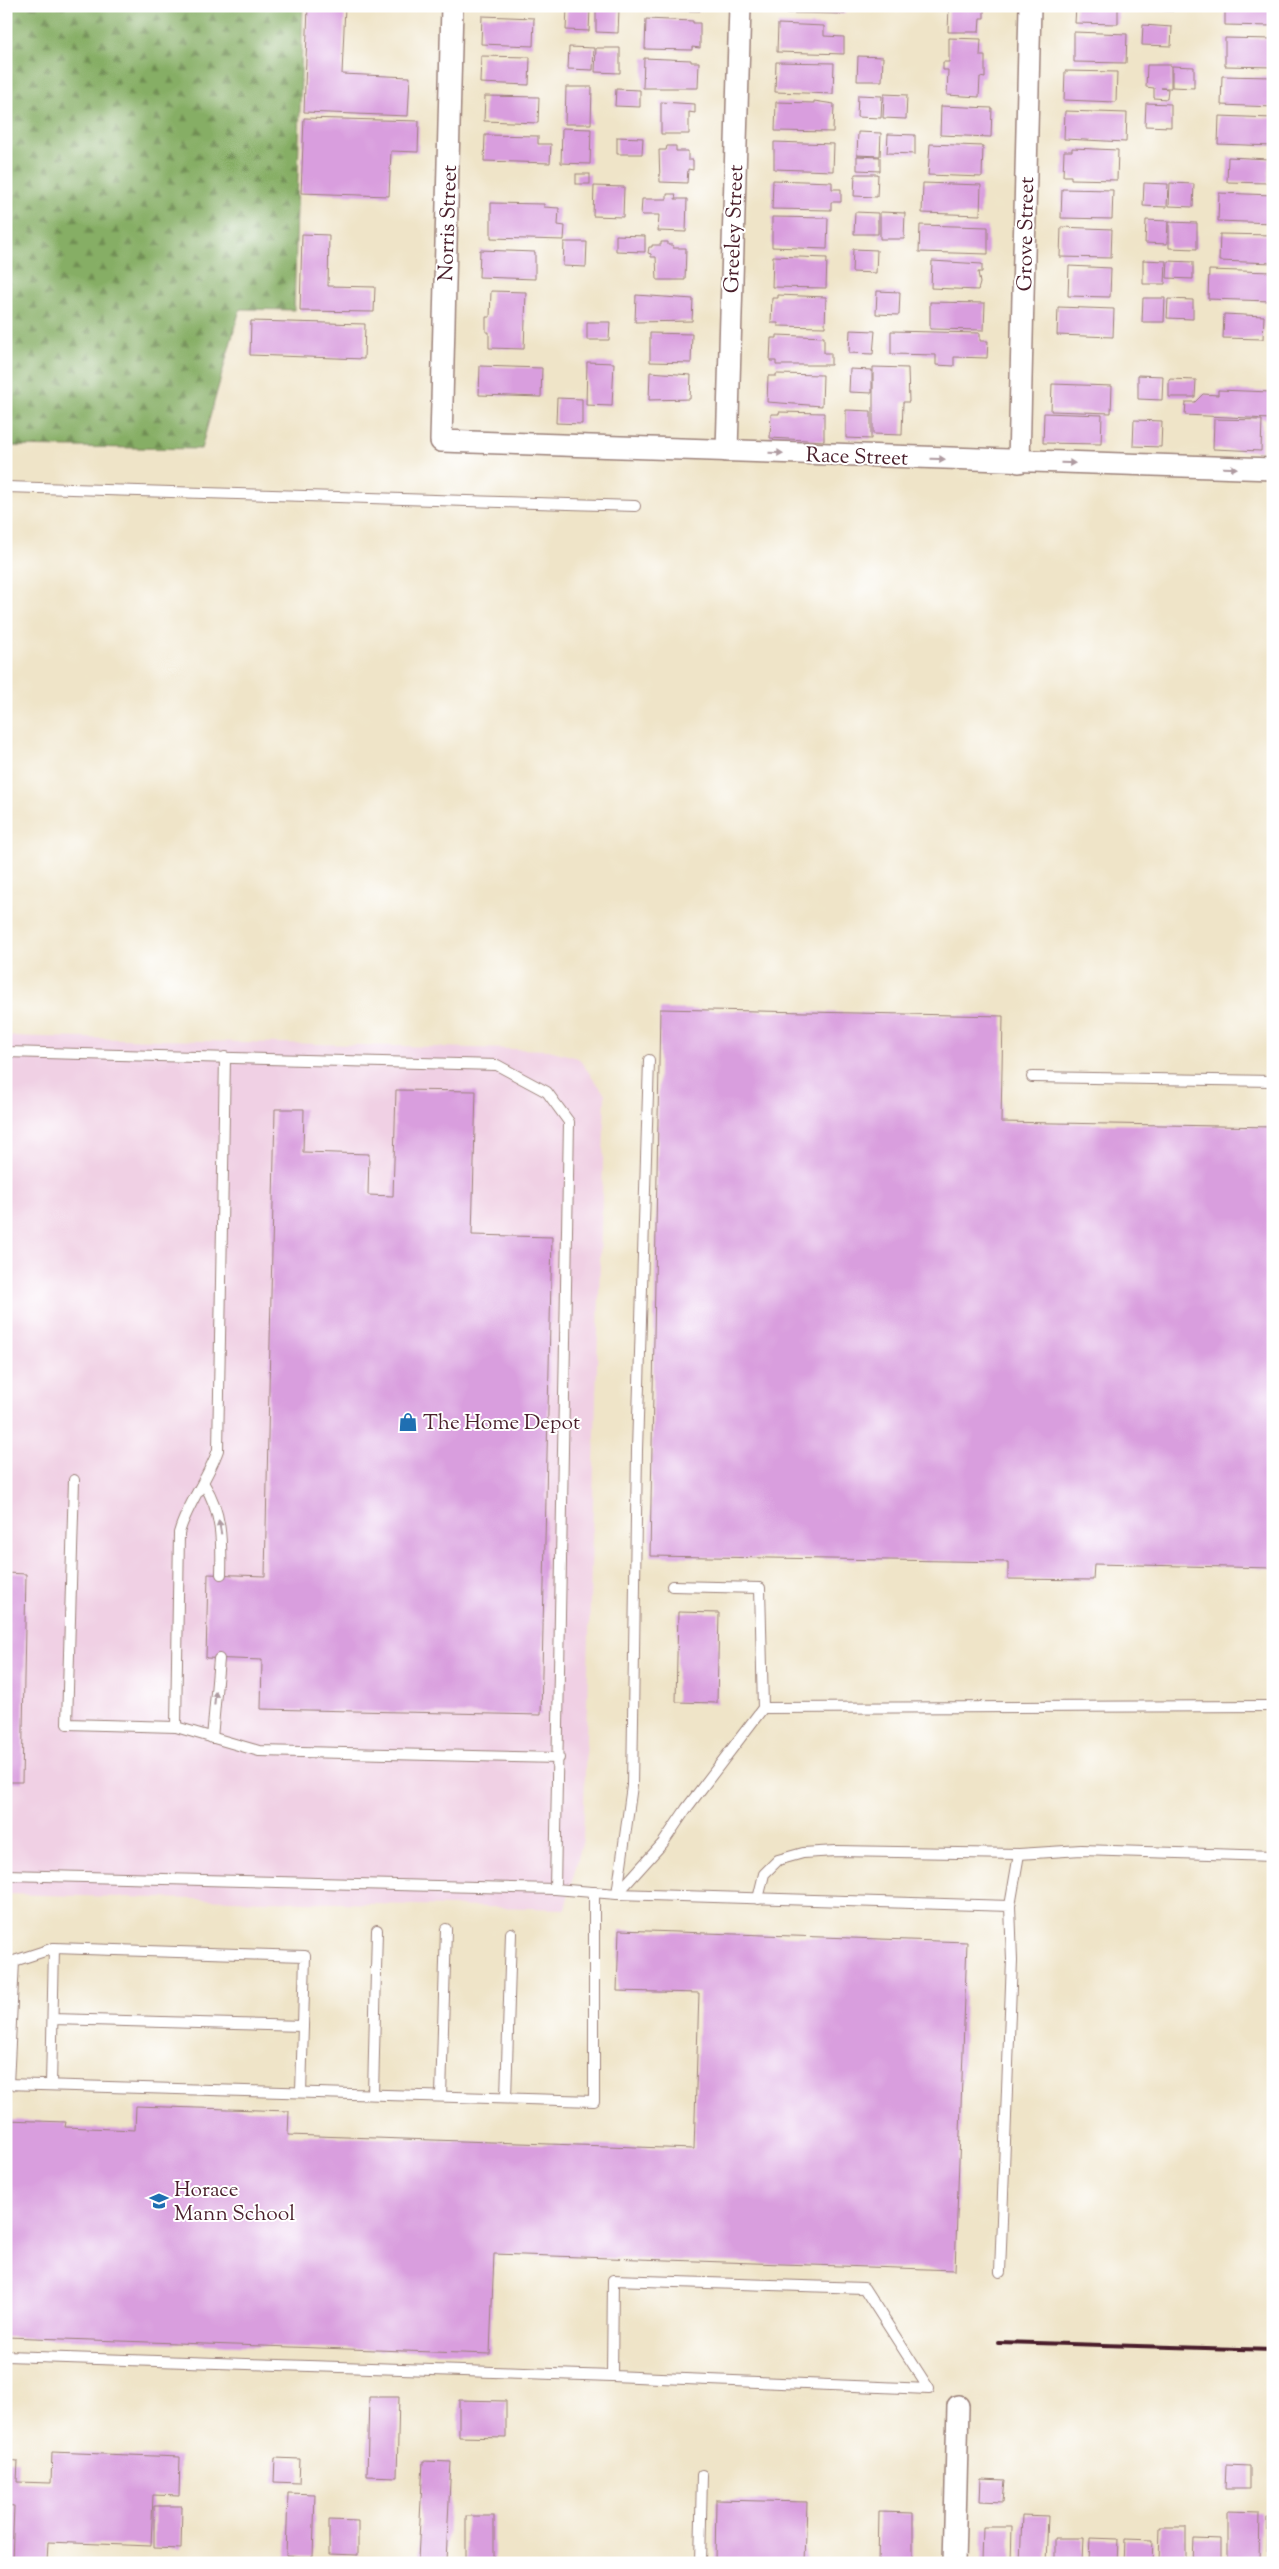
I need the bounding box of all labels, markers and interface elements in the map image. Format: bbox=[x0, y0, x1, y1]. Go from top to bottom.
street label: Norris Street bbox=[432, 164, 466, 282]
street label: Greeley Street bbox=[718, 164, 752, 294]
street label: Grove Street bbox=[1011, 176, 1043, 292]
street label: Race Street bbox=[805, 441, 909, 475]
one-way arrow bbox=[768, 449, 784, 457]
one-way arrow bbox=[931, 455, 947, 463]
one-way arrow bbox=[1060, 459, 1076, 467]
one-way arrow bbox=[1223, 464, 1239, 472]
place label: The Home Depot bbox=[423, 1409, 580, 1439]
shop icon: The Home Depot bbox=[397, 1411, 419, 1433]
one-way arrow bbox=[216, 1519, 224, 1535]
one-way arrow bbox=[212, 1690, 220, 1706]
place label: Horace Mann School bbox=[174, 2176, 295, 2230]
school or university icon: Horace Mann School bbox=[148, 2190, 170, 2212]

